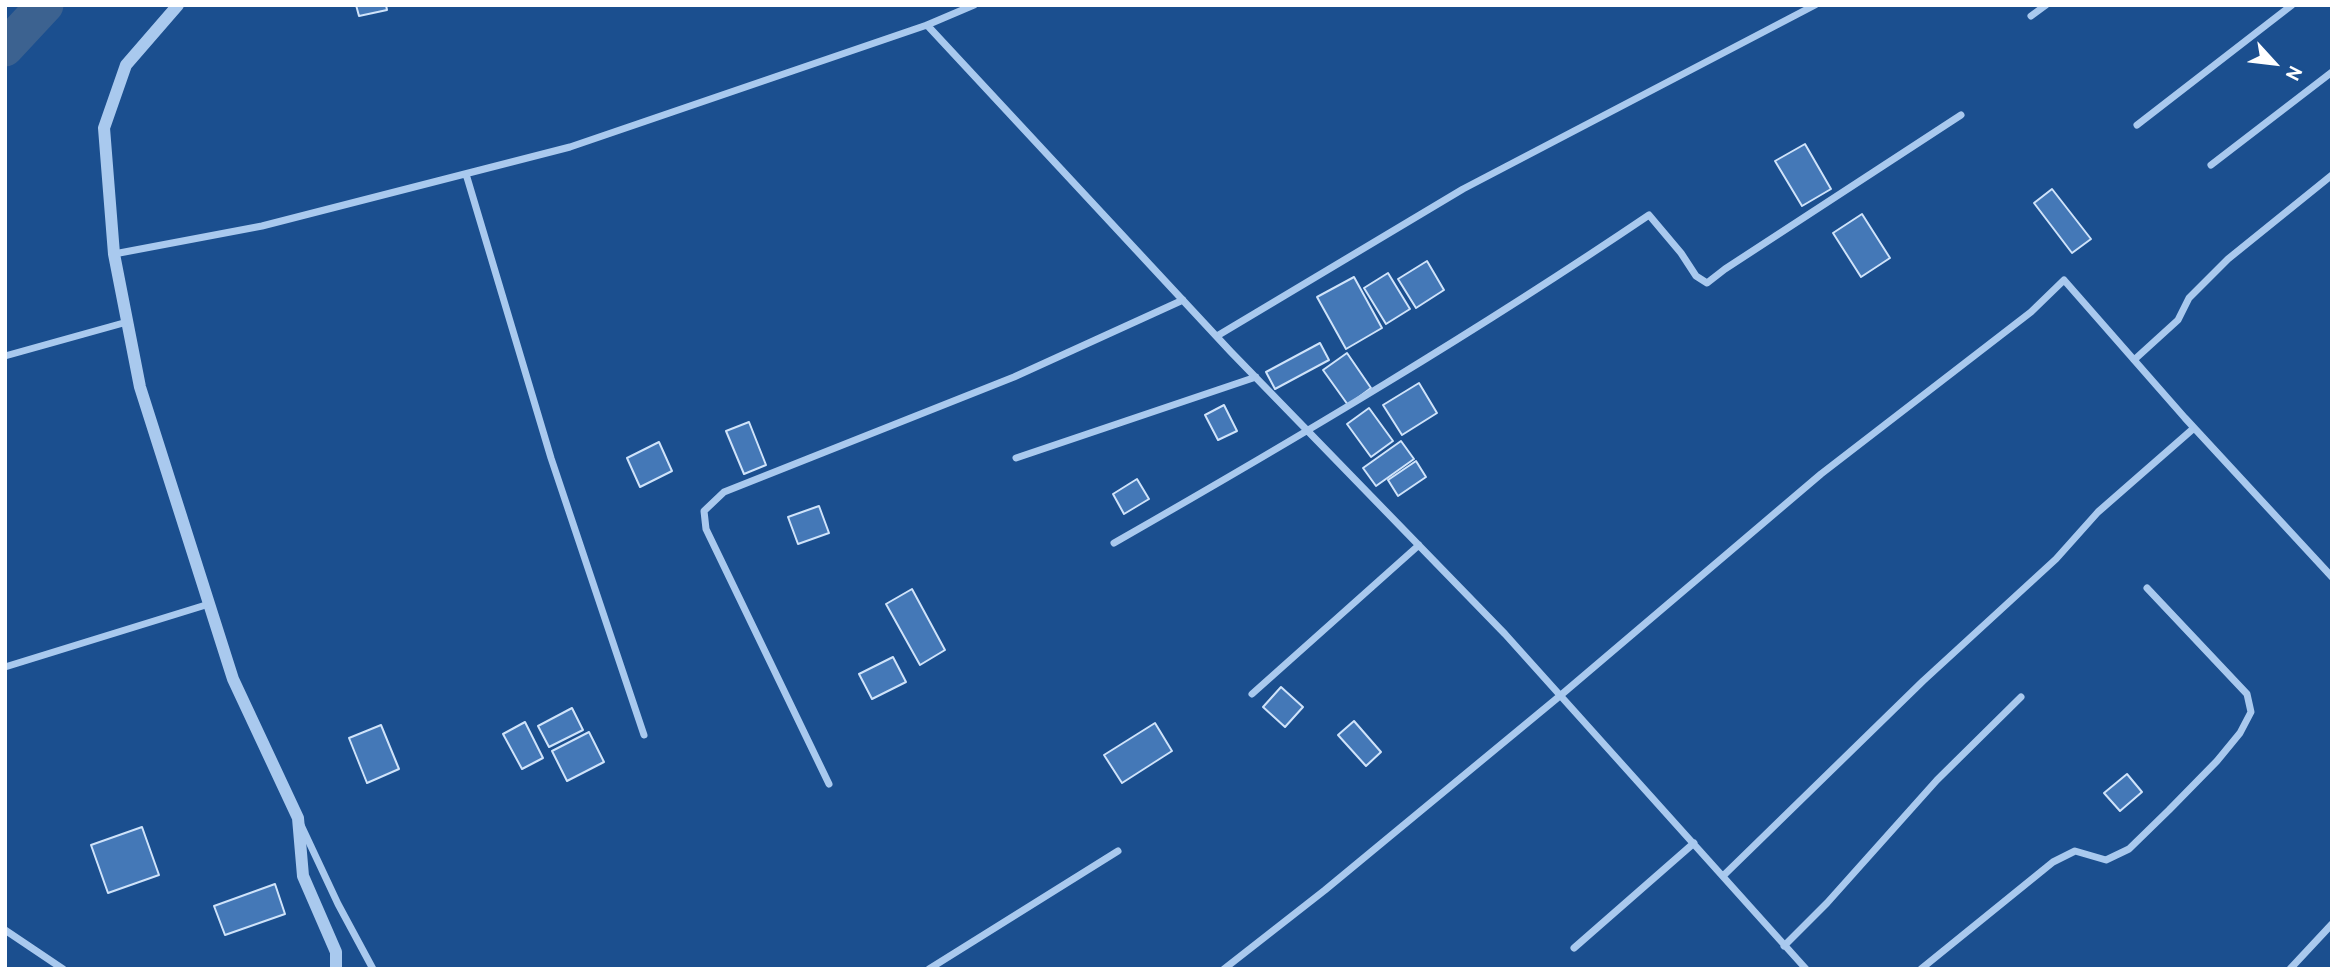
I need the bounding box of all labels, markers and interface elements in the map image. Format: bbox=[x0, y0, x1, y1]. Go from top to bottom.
north arrow bbox=[2239, 28, 2309, 98]
text: N bbox=[2279, 61, 2307, 84]

